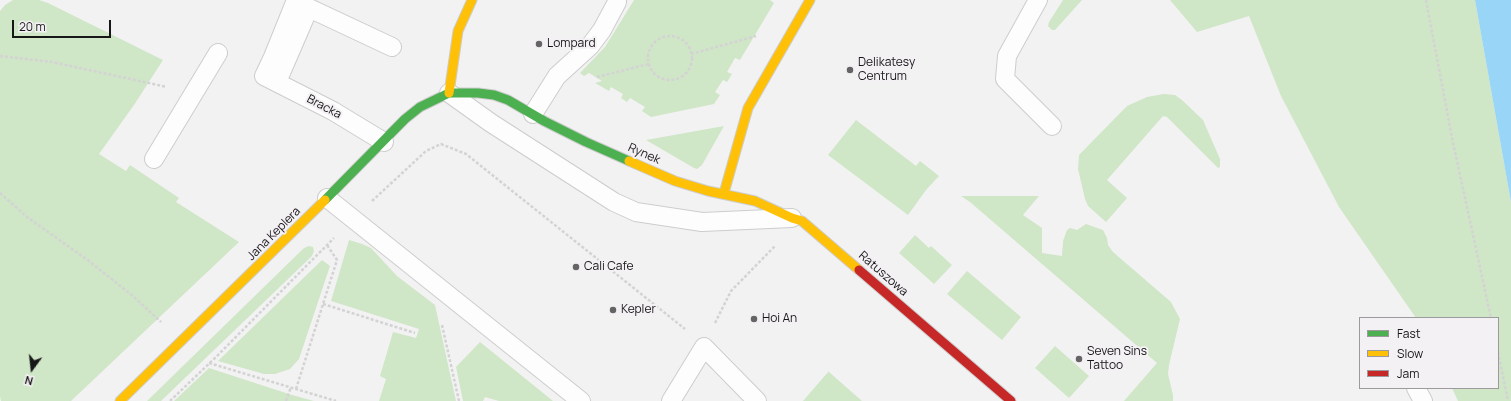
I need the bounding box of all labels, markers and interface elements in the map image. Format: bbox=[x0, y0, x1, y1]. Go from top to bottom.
scale bar bbox=[14, 12, 113, 38]
text: 20 m bbox=[19, 18, 46, 35]
place label: Lompard bbox=[547, 37, 595, 51]
marker: Lompard bbox=[534, 39, 544, 49]
place label: Delikatesy Centrum bbox=[858, 56, 915, 84]
marker: Delikatesy Centrum bbox=[845, 65, 855, 75]
street label: Bracka bbox=[304, 92, 344, 122]
street label: Rynek bbox=[626, 141, 662, 167]
street label: Jana Keplera bbox=[244, 204, 304, 264]
street label: Ratuszowa bbox=[855, 249, 911, 299]
place label: Cali Cafe bbox=[584, 260, 634, 274]
marker: Cali Cafe bbox=[571, 262, 581, 272]
place label: Kepler bbox=[621, 303, 656, 317]
marker: Kepler bbox=[608, 305, 618, 315]
place label: Hoi An bbox=[762, 312, 797, 326]
marker: Hoi An bbox=[749, 314, 759, 324]
legend bbox=[1359, 317, 1499, 389]
text: Fast bbox=[1397, 325, 1421, 342]
place label: Seven Sins Tattoo bbox=[1087, 345, 1147, 373]
text: Slow bbox=[1397, 345, 1423, 362]
north arrow bbox=[12, 349, 52, 389]
marker: Seven Sins Tattoo bbox=[1074, 354, 1084, 364]
text: Jam bbox=[1397, 365, 1419, 382]
text: N bbox=[23, 373, 35, 389]

